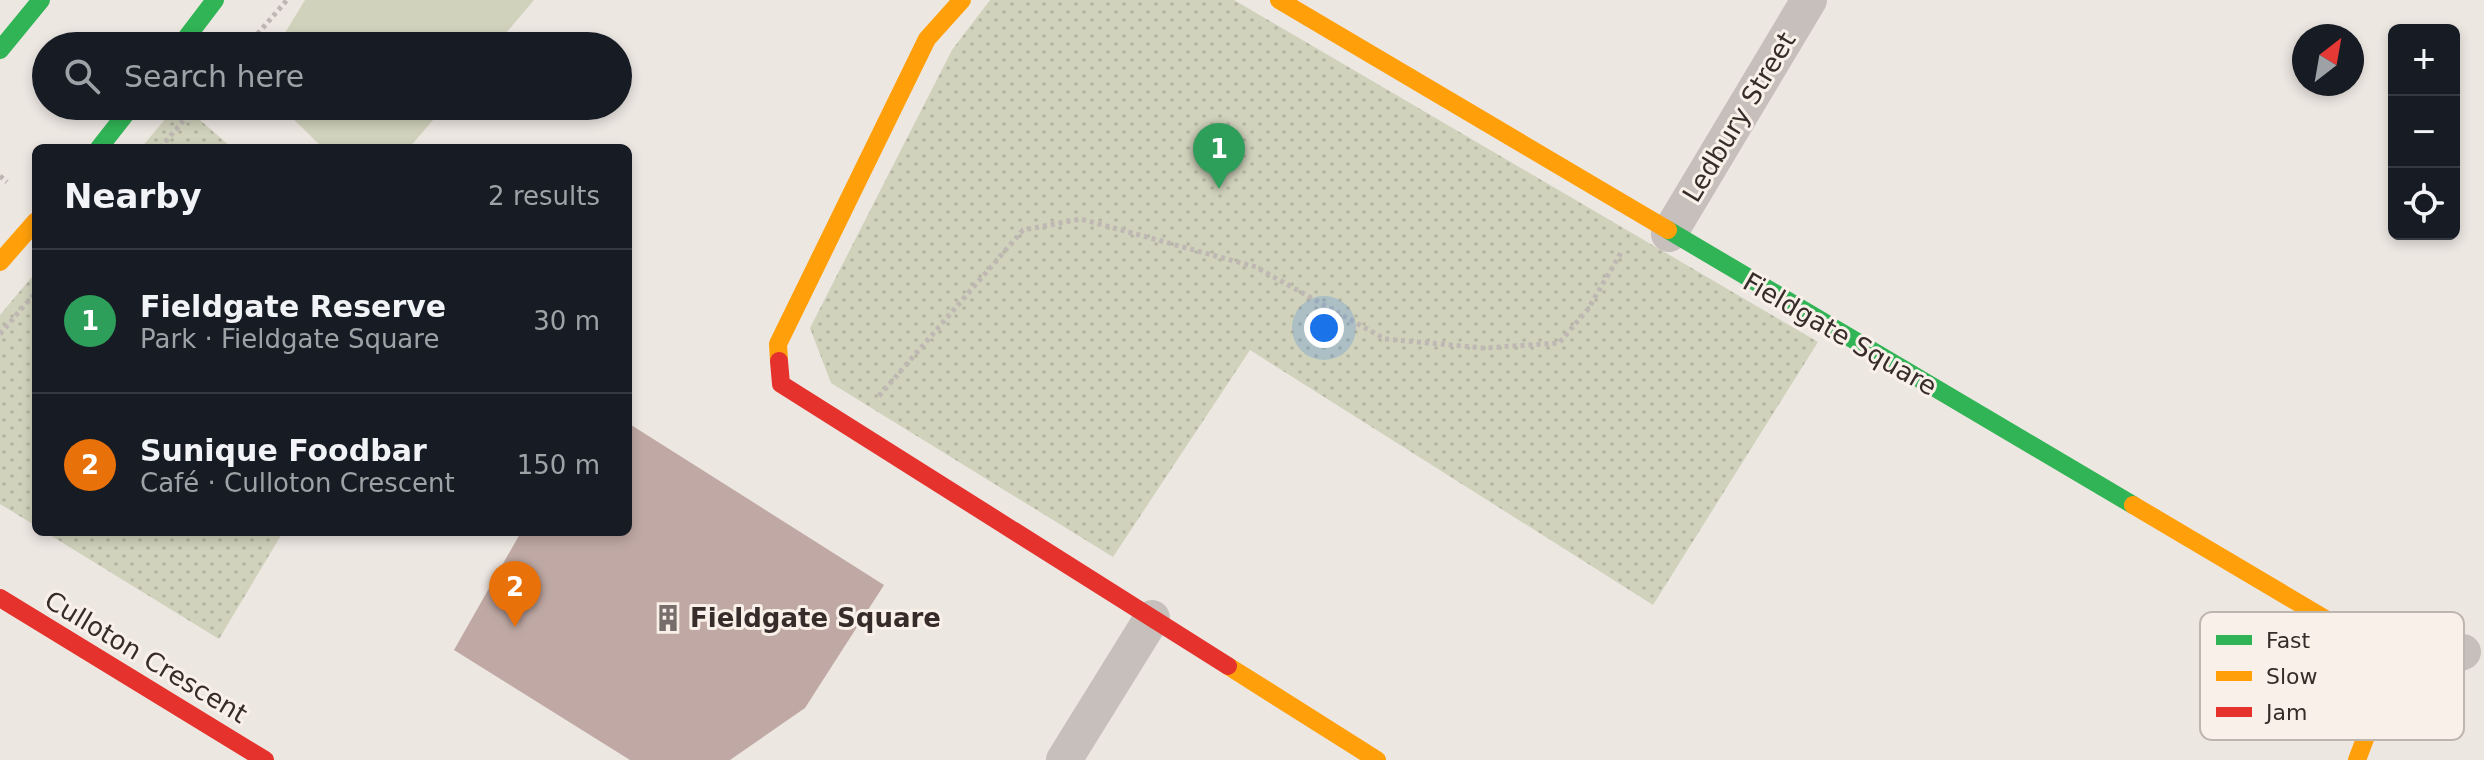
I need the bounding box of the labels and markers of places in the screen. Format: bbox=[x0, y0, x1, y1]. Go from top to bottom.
pin: 1 bbox=[1193, 123, 1245, 189]
pin: 2 bbox=[489, 561, 541, 627]
building icon: Fieldgate Square bbox=[653, 603, 683, 633]
place label: Fieldgate Square bbox=[690, 603, 941, 633]

